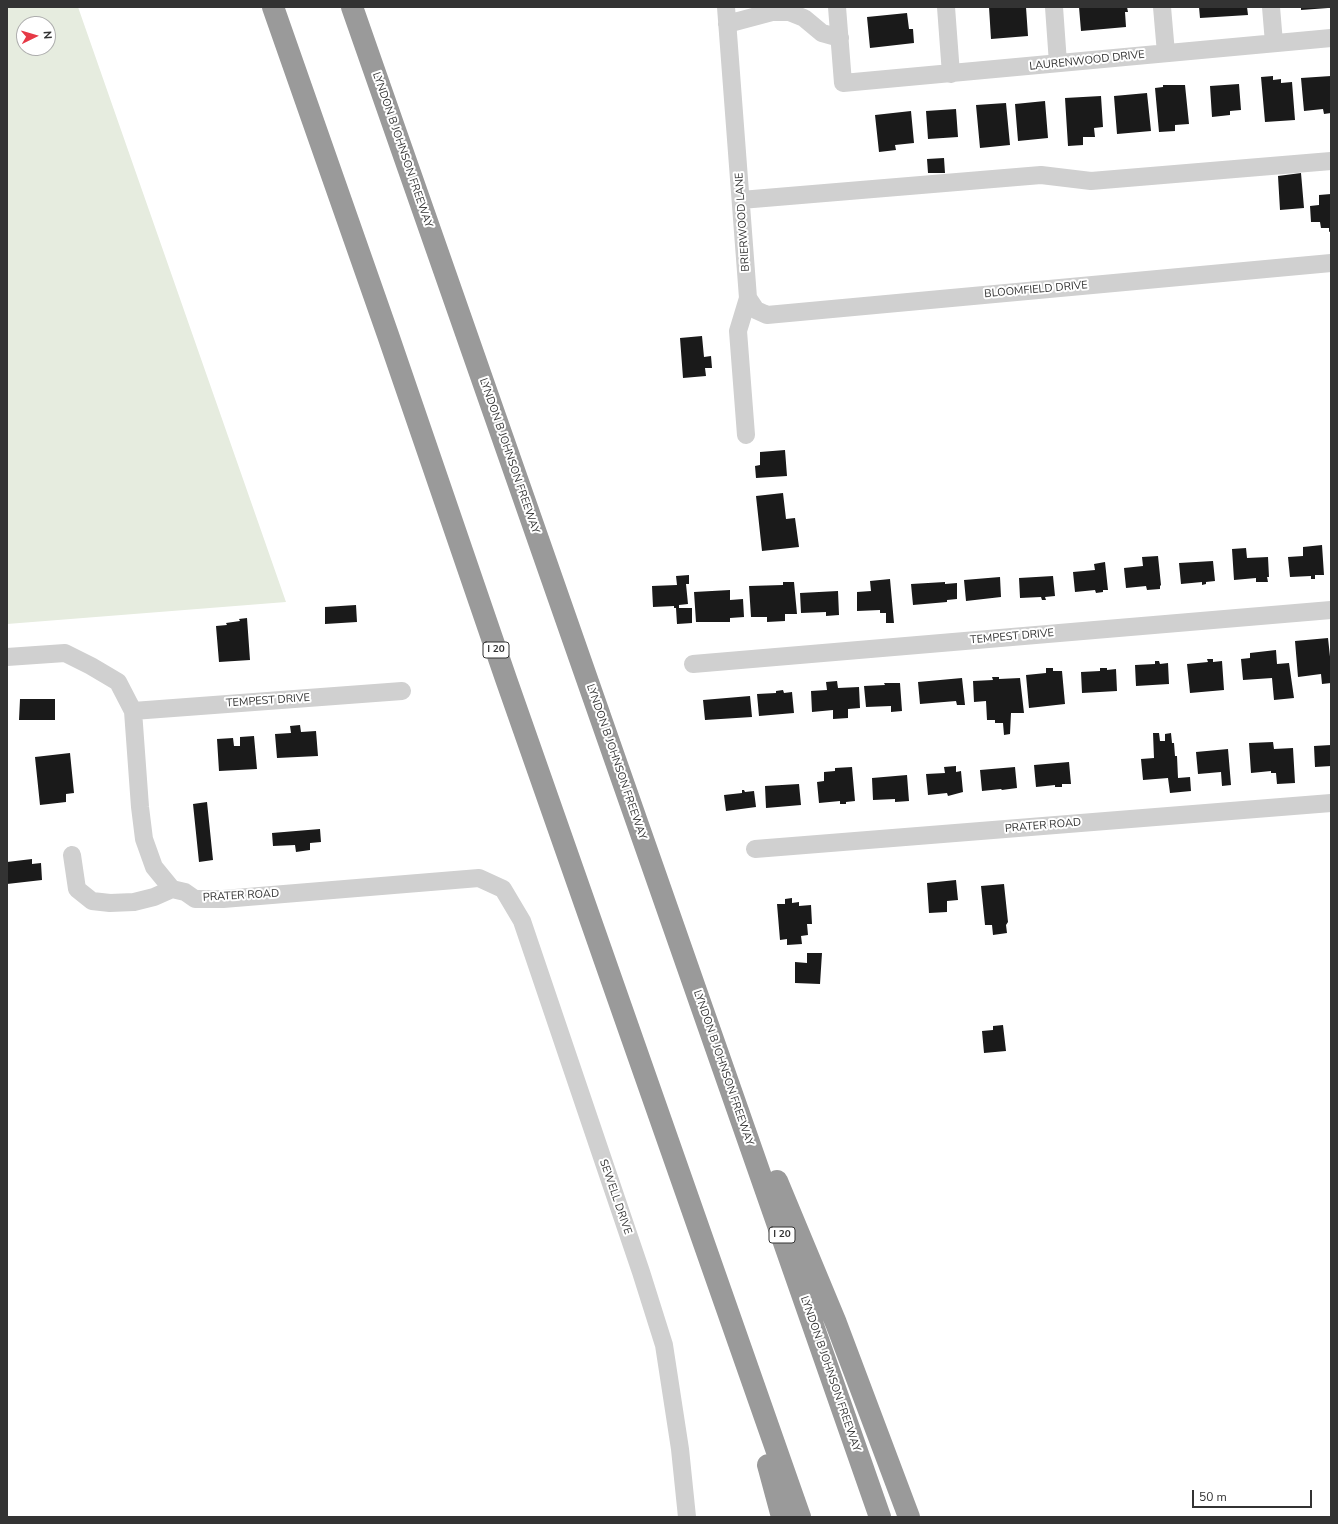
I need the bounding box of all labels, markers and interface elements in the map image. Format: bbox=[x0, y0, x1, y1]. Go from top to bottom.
north arrow bbox=[16, 16, 56, 56]
text: N bbox=[40, 30, 55, 40]
street label: LAURENWOOD DRIVE bbox=[1029, 48, 1145, 74]
street label: LYNDON B JOHNSON FREEWAY bbox=[369, 71, 435, 229]
street label: BRIERWOOD LANE bbox=[733, 172, 753, 272]
street label: BLOOMFIELD DRIVE bbox=[984, 279, 1088, 301]
street label: LYNDON B JOHNSON FREEWAY bbox=[476, 377, 542, 535]
street label: TEMPEST DRIVE bbox=[970, 627, 1054, 647]
road number: I 20 bbox=[483, 642, 509, 658]
street label: LYNDON B JOHNSON FREEWAY bbox=[583, 683, 649, 841]
street label: TEMPEST DRIVE bbox=[226, 691, 310, 711]
street label: PRATER ROAD bbox=[1004, 816, 1082, 836]
street label: PRATER ROAD bbox=[203, 887, 279, 905]
street label: LYNDON B JOHNSON FREEWAY bbox=[690, 989, 756, 1147]
street label: SEWELL DRIVE bbox=[596, 1158, 634, 1236]
road number: I 20 bbox=[769, 1227, 795, 1243]
street label: LYNDON B JOHNSON FREEWAY bbox=[797, 1295, 863, 1453]
scale bar bbox=[1194, 1482, 1314, 1508]
text: 50 m bbox=[1199, 1489, 1227, 1505]

